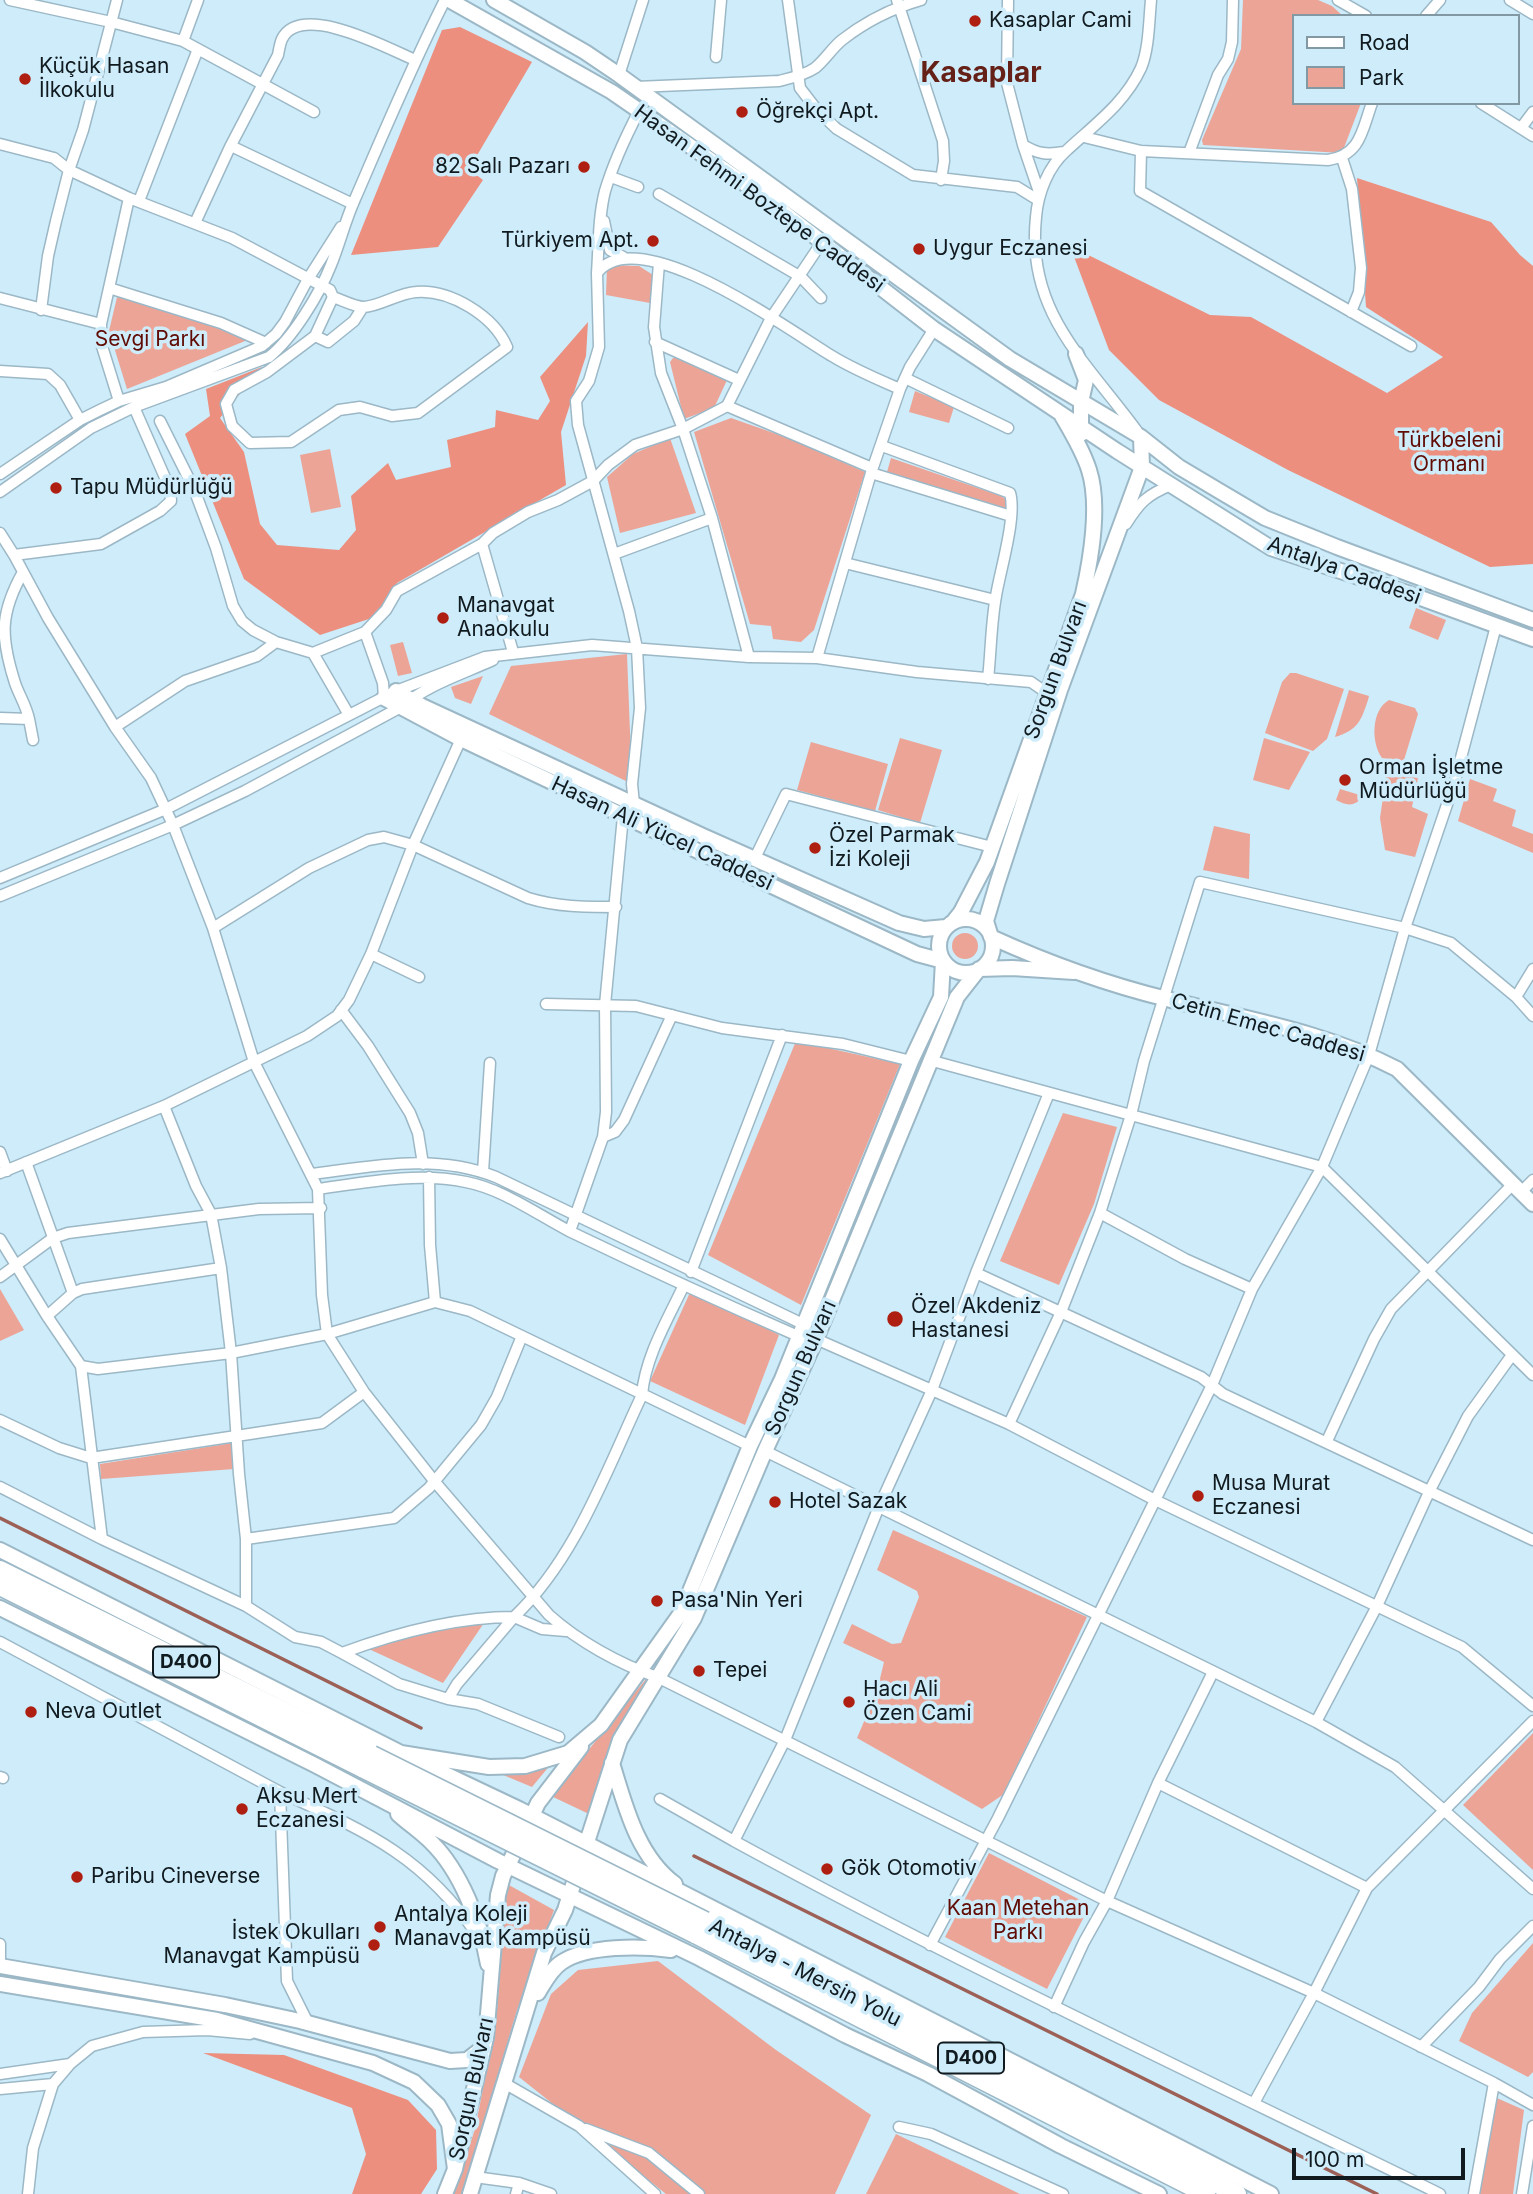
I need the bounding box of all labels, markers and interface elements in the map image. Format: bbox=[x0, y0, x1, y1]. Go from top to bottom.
place label: Kasaplar Cami bbox=[989, 8, 1132, 34]
marker: Kasaplar Cami bbox=[967, 13, 983, 29]
legend bbox=[1292, 14, 1519, 105]
text: Road bbox=[1359, 30, 1410, 55]
place label: Küçük Hasan İlkokulu bbox=[39, 54, 169, 104]
district label: Kasaplar bbox=[920, 57, 1042, 91]
text: Park bbox=[1359, 65, 1404, 90]
marker: Küçük Hasan İlkokulu bbox=[17, 71, 33, 87]
place label: Öğrekçi Apt. bbox=[756, 99, 879, 125]
street label: Hasan Fehmi Boztepe Caddesi bbox=[629, 100, 889, 298]
marker: Öğrekçi Apt. bbox=[734, 104, 750, 120]
place label: 82 Salı Pazarı bbox=[435, 154, 570, 180]
marker: 82 Salı Pazarı bbox=[576, 159, 592, 175]
place label: Türkiyem Apt. bbox=[501, 228, 639, 254]
marker: Türkiyem Apt. bbox=[645, 233, 661, 249]
place label: Uygur Eczanesi bbox=[933, 236, 1088, 262]
marker: Uygur Eczanesi bbox=[911, 241, 927, 257]
park label: Sevgi Parkı bbox=[95, 327, 205, 353]
park label: Türkbeleni Ormanı bbox=[1397, 428, 1501, 478]
place label: Tapu Müdürlüğü bbox=[70, 475, 233, 501]
marker: Tapu Müdürlüğü bbox=[48, 480, 64, 496]
street label: Antalya Caddesi bbox=[1264, 532, 1424, 610]
place label: Manavgat Anaokulu bbox=[457, 593, 555, 643]
street label: Sorgun Bulvarı bbox=[1019, 597, 1093, 743]
marker: Manavgat Anaokulu bbox=[435, 610, 451, 626]
place label: Orman İşletme Müdürlüğü bbox=[1359, 755, 1503, 805]
street label: Hasan Ali Yücel Caddesi bbox=[547, 772, 777, 896]
marker: Orman İşletme Müdürlüğü bbox=[1337, 772, 1353, 788]
place label: Özel Parmak İzi Koleji bbox=[829, 823, 955, 873]
marker: Özel Parmak İzi Koleji bbox=[807, 840, 823, 856]
street label: Cetin Emec Caddesi bbox=[1168, 988, 1368, 1068]
place label: Özel Akdeniz Hastanesi bbox=[911, 1294, 1041, 1344]
street label: Sorgun Bulvarı bbox=[760, 1296, 842, 1440]
marker: Özel Akdeniz Hastanesi bbox=[885, 1309, 905, 1329]
place label: Musa Murat Eczanesi bbox=[1212, 1471, 1330, 1521]
marker: Musa Murat Eczanesi bbox=[1190, 1488, 1206, 1504]
place label: Hotel Sazak bbox=[789, 1489, 907, 1515]
marker: Hotel Sazak bbox=[767, 1494, 783, 1510]
place label: Pasa'Nin Yeri bbox=[671, 1588, 803, 1614]
marker: Pasa'Nin Yeri bbox=[649, 1593, 665, 1609]
road number: D400 bbox=[153, 1646, 219, 1678]
place label: Tepei bbox=[713, 1658, 767, 1684]
marker: Tepei bbox=[691, 1663, 707, 1679]
place label: Hacı Ali Özen Cami bbox=[863, 1677, 972, 1727]
marker: Hacı Ali Özen Cami bbox=[841, 1694, 857, 1710]
place label: Neva Outlet bbox=[45, 1699, 162, 1725]
marker: Neva Outlet bbox=[23, 1704, 39, 1720]
place label: Aksu Mert Eczanesi bbox=[256, 1784, 358, 1834]
marker: Aksu Mert Eczanesi bbox=[234, 1801, 250, 1817]
place label: Gök Otomotiv bbox=[841, 1856, 977, 1882]
marker: Gök Otomotiv bbox=[819, 1861, 835, 1877]
place label: Paribu Cineverse bbox=[91, 1864, 260, 1890]
marker: Paribu Cineverse bbox=[69, 1869, 85, 1885]
park label: Kaan Metehan Parkı bbox=[947, 1896, 1089, 1946]
place label: Antalya Koleji Manavgat Kampüsü bbox=[394, 1902, 591, 1952]
street label: Antalya - Mersin Yolu bbox=[705, 1914, 905, 2032]
marker: Antalya Koleji Manavgat Kampüsü bbox=[372, 1919, 388, 1935]
place label: İstek Okulları Manavgat Kampüsü bbox=[163, 1920, 360, 1970]
marker: İstek Okulları Manavgat Kampüsü bbox=[366, 1937, 382, 1953]
street label: Sorgun Bulvarı bbox=[445, 2015, 499, 2163]
road number: D400 bbox=[938, 2042, 1004, 2074]
scale bar bbox=[1295, 2134, 1468, 2178]
text: 100 m bbox=[1305, 2147, 1364, 2172]

